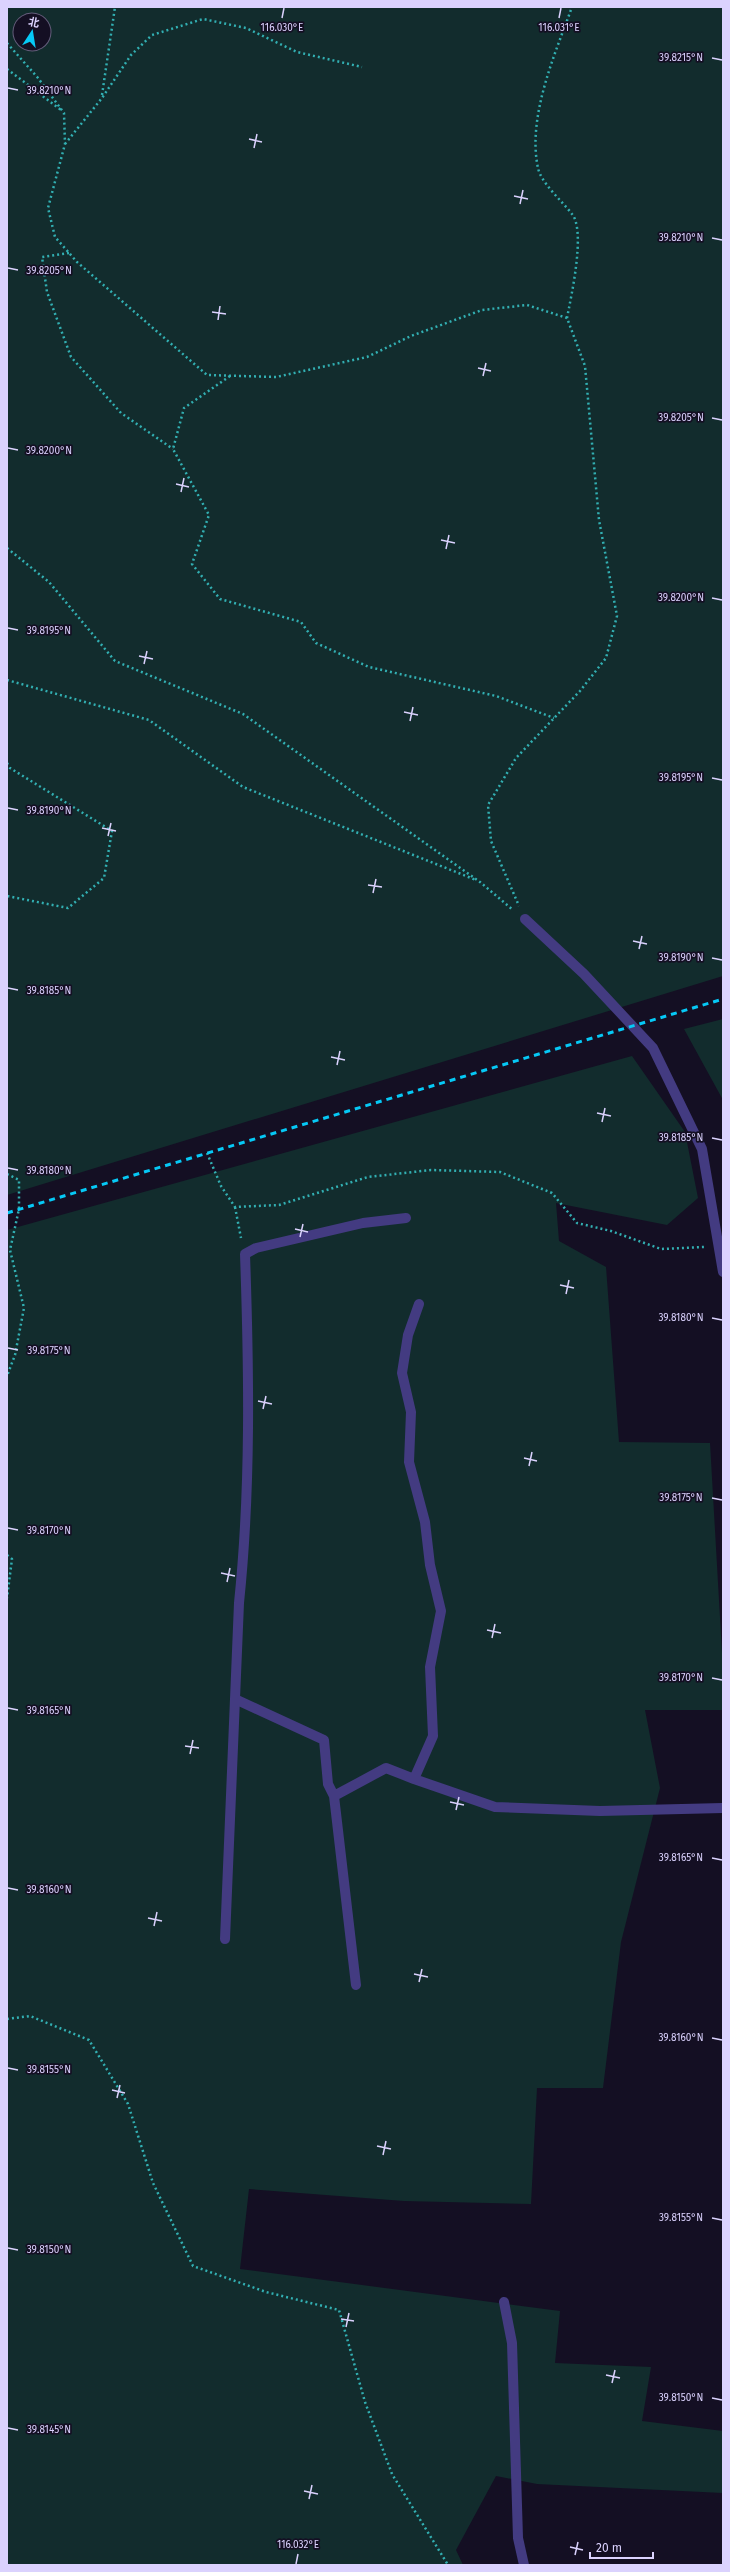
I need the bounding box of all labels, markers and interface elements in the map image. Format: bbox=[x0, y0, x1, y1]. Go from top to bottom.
north arrow bbox=[12, 12, 52, 52]
text: 北 bbox=[27, 15, 41, 30]
text: 116.030°E bbox=[261, 22, 303, 34]
text: 116.031°E bbox=[538, 22, 580, 34]
text: 39.8215°N bbox=[659, 52, 703, 64]
text: 39.8210°N bbox=[27, 85, 71, 97]
text: 39.8210°N bbox=[659, 232, 703, 244]
text: 39.8205°N bbox=[26, 265, 72, 277]
text: 39.8205°N bbox=[658, 412, 704, 424]
text: 39.8200°N bbox=[26, 445, 72, 457]
text: 39.8200°N bbox=[658, 592, 704, 604]
text: 39.8195°N bbox=[27, 625, 71, 637]
text: 39.8195°N bbox=[659, 772, 703, 784]
text: 39.8190°N bbox=[27, 805, 71, 817]
text: 39.8190°N bbox=[659, 952, 703, 964]
text: 39.8185°N bbox=[27, 985, 71, 997]
text: 39.8185°N bbox=[659, 1132, 703, 1144]
text: 39.8180°N bbox=[26, 1165, 72, 1177]
text: 39.8180°N bbox=[658, 1312, 704, 1324]
text: 39.8175°N bbox=[27, 1345, 71, 1357]
text: 39.8175°N bbox=[659, 1492, 703, 1504]
text: 39.8170°N bbox=[27, 1525, 71, 1537]
text: 39.8170°N bbox=[659, 1672, 703, 1684]
text: 39.8165°N bbox=[27, 1705, 71, 1717]
text: 39.8165°N bbox=[659, 1852, 703, 1864]
text: 39.8160°N bbox=[26, 1884, 72, 1896]
text: 39.8160°N bbox=[658, 2032, 704, 2044]
text: 39.8155°N bbox=[27, 2064, 71, 2076]
text: 39.8155°N bbox=[659, 2212, 703, 2224]
text: 39.8150°N bbox=[27, 2244, 71, 2256]
text: 39.8150°N bbox=[659, 2392, 703, 2404]
text: 39.8145°N bbox=[27, 2424, 71, 2436]
scale bar bbox=[590, 2534, 653, 2560]
text: 116.032°E bbox=[277, 2539, 319, 2551]
text: 20 m bbox=[596, 2541, 622, 2555]

